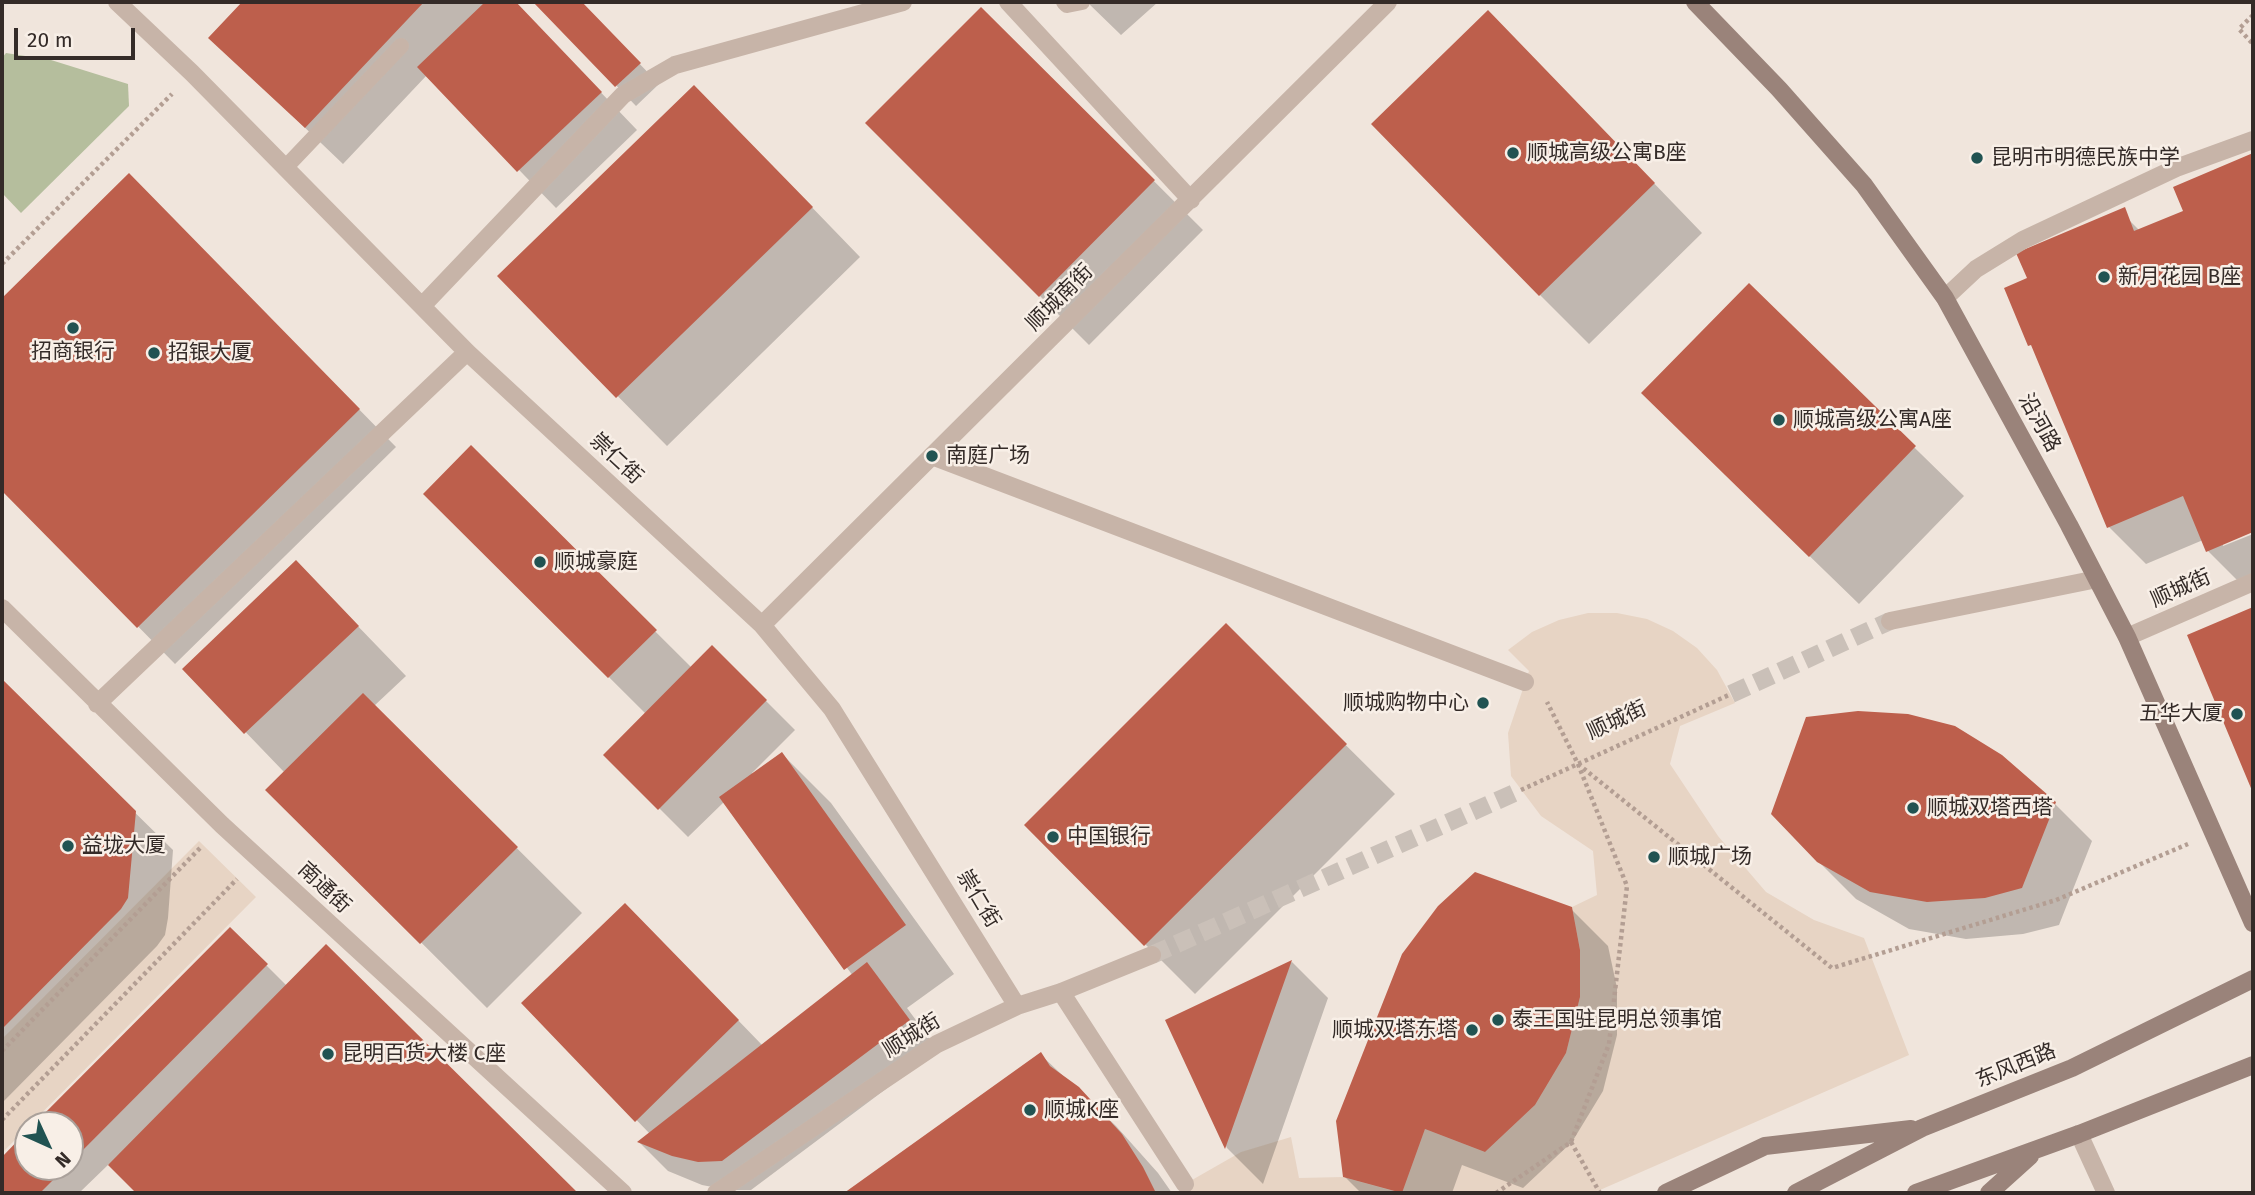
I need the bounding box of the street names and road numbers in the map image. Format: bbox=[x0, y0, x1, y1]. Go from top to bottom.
street label: 顺城南街 bbox=[1021, 259, 1099, 337]
street label: 沿河路 bbox=[2013, 389, 2065, 457]
street label: 崇仁街 bbox=[584, 428, 648, 490]
street label: 顺城街 bbox=[2147, 565, 2215, 613]
street label: 顺城街 bbox=[1583, 696, 1651, 746]
street label: 南通街 bbox=[292, 857, 356, 919]
street label: 崇仁街 bbox=[951, 866, 1005, 932]
street label: 顺城街 bbox=[879, 1009, 945, 1063]
street label: 东风西路 bbox=[1972, 1039, 2060, 1093]

